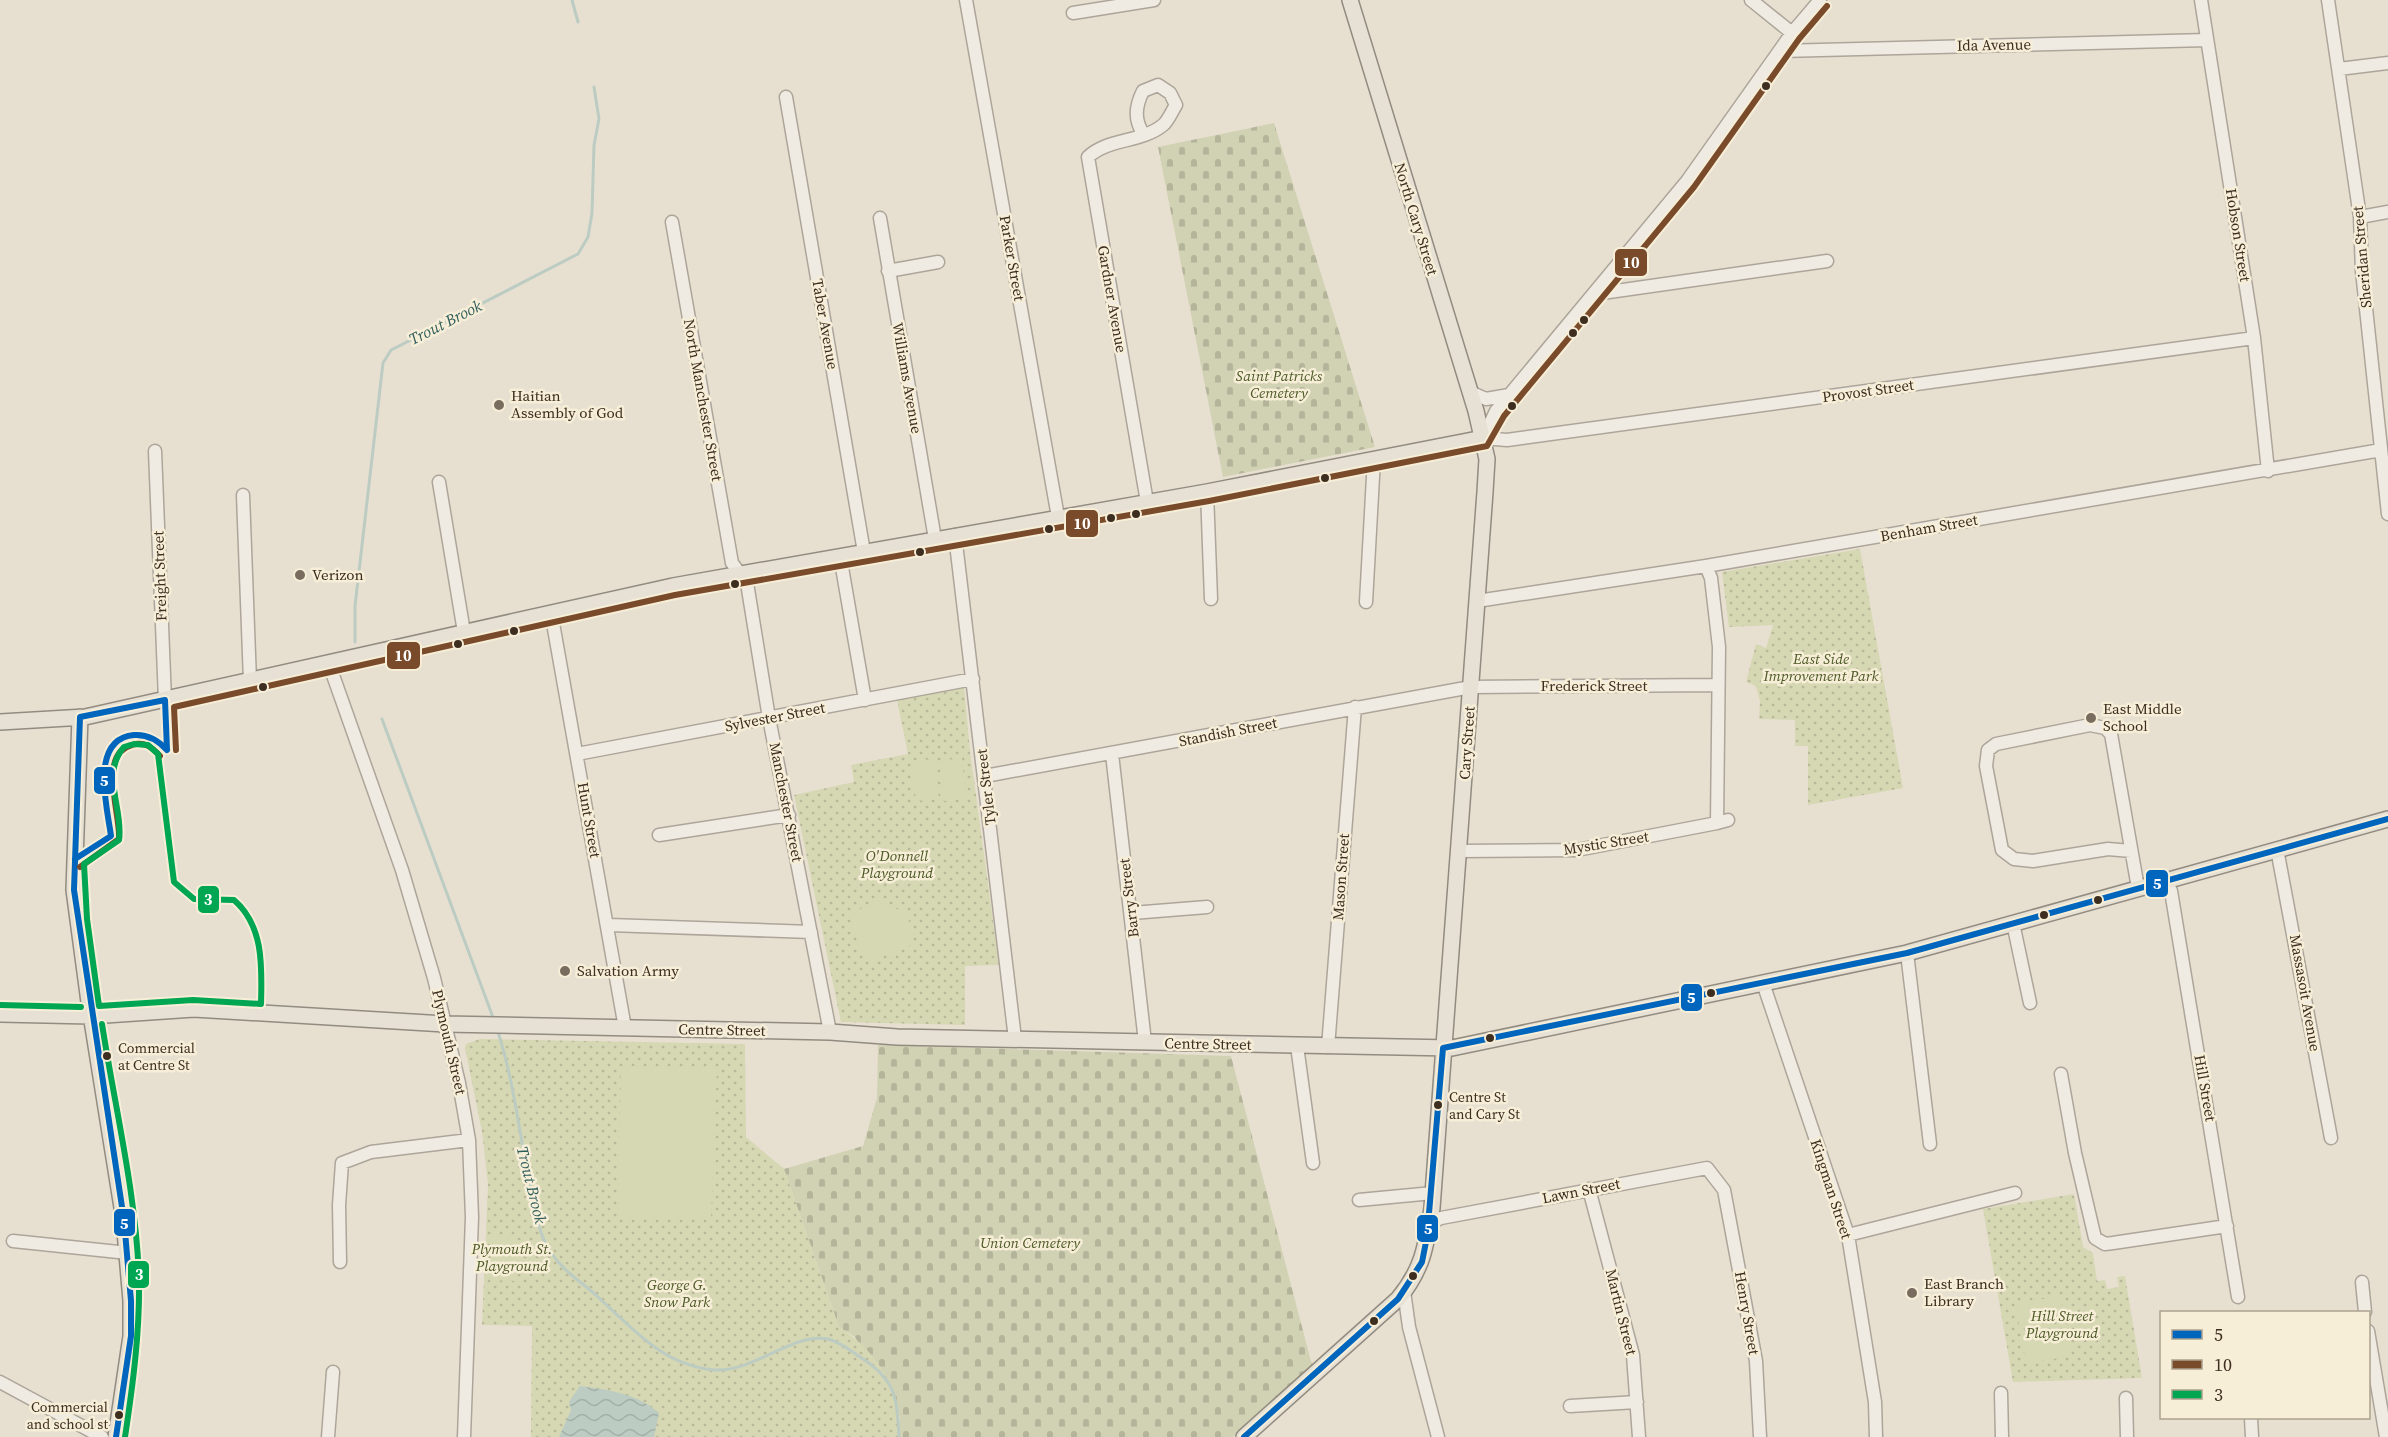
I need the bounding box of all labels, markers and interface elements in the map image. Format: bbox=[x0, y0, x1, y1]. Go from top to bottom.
street label: Ida Avenue bbox=[1957, 33, 2032, 56]
unlabelled marker bbox=[1760, 80, 1772, 92]
street label: North Cary Street bbox=[1389, 160, 1444, 278]
street label: Hobson Street bbox=[2221, 187, 2256, 283]
street label: Sheridan Street bbox=[2347, 205, 2376, 309]
street label: Parker Street bbox=[995, 213, 1030, 303]
street label: Gardner Avenue bbox=[1093, 244, 1132, 354]
line badge: 10 bbox=[1614, 248, 1648, 277]
text: 10 bbox=[1622, 251, 1640, 273]
street label: Taber Avenue bbox=[807, 277, 844, 371]
water label: Trout Brook bbox=[405, 294, 486, 350]
unlabelled marker bbox=[1578, 314, 1590, 326]
street label: North Manchester Street bbox=[679, 317, 728, 483]
street label: Williams Avenue bbox=[887, 321, 928, 435]
unlabelled marker bbox=[1567, 327, 1579, 339]
park label: Saint Patricks Cemetery bbox=[1236, 365, 1323, 403]
street label: Provost Street bbox=[1821, 374, 1915, 407]
place label: Haitian Assembly of God bbox=[511, 385, 624, 423]
marker: Haitian Assembly of God bbox=[492, 398, 506, 412]
unlabelled marker bbox=[1506, 400, 1518, 412]
unlabelled marker bbox=[1319, 472, 1331, 484]
unlabelled marker bbox=[1130, 508, 1142, 520]
line badge: 10 bbox=[1065, 509, 1099, 538]
street label: Benham Street bbox=[1879, 509, 1979, 546]
text: 10 bbox=[1073, 512, 1091, 534]
unlabelled marker bbox=[1105, 512, 1117, 524]
unlabelled marker bbox=[1043, 523, 1055, 535]
street label: Freight Street bbox=[147, 530, 172, 622]
unlabelled marker bbox=[914, 546, 926, 558]
place label: Verizon bbox=[312, 564, 364, 585]
marker: Verizon bbox=[293, 568, 307, 582]
unlabelled marker bbox=[729, 578, 741, 590]
unlabelled marker bbox=[508, 625, 520, 637]
unlabelled marker bbox=[452, 638, 464, 650]
line badge: 10 bbox=[386, 641, 421, 670]
text: 10 bbox=[394, 644, 412, 666]
park label: East Side Improvement Park bbox=[1762, 648, 1880, 686]
street label: Frederick Street bbox=[1541, 675, 1648, 696]
unlabelled marker bbox=[257, 681, 269, 693]
street label: Sylvester Street bbox=[723, 696, 827, 737]
place label: East Middle School bbox=[2103, 698, 2182, 736]
street label: Cary Street bbox=[1453, 705, 1480, 780]
marker: East Middle School bbox=[2084, 711, 2098, 725]
street label: Standish Street bbox=[1177, 712, 1279, 751]
street label: Manchester Street bbox=[765, 740, 808, 864]
street label: Tyler Street bbox=[970, 748, 1001, 826]
line badge: 5 bbox=[93, 766, 116, 795]
text: 5 bbox=[100, 769, 109, 791]
street label: Hunt Street bbox=[573, 780, 606, 859]
street label: Mystic Street bbox=[1562, 825, 1650, 860]
street label: Mason Street bbox=[1327, 833, 1354, 921]
park label: O'Donnell Playground bbox=[860, 845, 933, 883]
street label: Barry Street bbox=[1113, 857, 1144, 939]
line badge: 5 bbox=[2145, 869, 2169, 898]
text: 5 bbox=[2153, 872, 2162, 894]
line badge: 3 bbox=[197, 885, 220, 914]
text: 3 bbox=[204, 888, 213, 910]
unlabelled marker bbox=[2092, 894, 2104, 906]
unlabelled marker bbox=[2038, 909, 2050, 921]
street label: Massasoit Avenue bbox=[2285, 933, 2326, 1053]
place label: Salvation Army bbox=[577, 960, 679, 981]
marker: Salvation Army bbox=[558, 964, 572, 978]
line badge: 5 bbox=[1680, 983, 1703, 1012]
text: 5 bbox=[1687, 986, 1696, 1008]
street label: Plymouth Street bbox=[427, 987, 472, 1097]
unlabelled marker bbox=[1705, 987, 1717, 999]
street label: Centre Street bbox=[678, 1018, 766, 1041]
street label: Centre Street bbox=[1164, 1032, 1252, 1055]
unlabelled marker bbox=[1484, 1032, 1496, 1044]
place label: Commercial at Centre St bbox=[118, 1038, 195, 1075]
marker: Commercial at Centre St bbox=[101, 1050, 113, 1062]
street label: Hill Street bbox=[2189, 1053, 2222, 1123]
place label: Centre St and Cary St bbox=[1449, 1087, 1520, 1124]
marker: Centre St and Cary St bbox=[1432, 1099, 1444, 1111]
street label: Kingman Street bbox=[1805, 1136, 1858, 1242]
water label: Trout Brook bbox=[512, 1144, 552, 1226]
street label: Lawn Street bbox=[1540, 1173, 1622, 1208]
line badge: 5 bbox=[113, 1208, 136, 1237]
text: 5 bbox=[120, 1212, 129, 1234]
line badge: 5 bbox=[1416, 1214, 1439, 1243]
text: 5 bbox=[1424, 1217, 1433, 1239]
park label: Union Cemetery bbox=[980, 1232, 1081, 1253]
park label: Plymouth St. Playground bbox=[471, 1238, 552, 1276]
line badge: 3 bbox=[127, 1260, 150, 1289]
text: 3 bbox=[135, 1263, 144, 1285]
street label: Martin Street bbox=[1601, 1267, 1642, 1357]
street label: Henry Street bbox=[1730, 1269, 1765, 1357]
unlabelled marker bbox=[1407, 1270, 1419, 1282]
place label: East Branch Library bbox=[1924, 1273, 2004, 1311]
park label: George G. Snow Park bbox=[644, 1274, 711, 1312]
marker: East Branch Library bbox=[1905, 1286, 1919, 1300]
park label: Hill Street Playground bbox=[2025, 1305, 2098, 1343]
legend bbox=[2160, 1311, 2370, 1419]
unlabelled marker bbox=[1368, 1315, 1380, 1327]
text: 5 bbox=[2214, 1322, 2223, 1347]
text: 10 bbox=[2214, 1352, 2232, 1377]
text: 3 bbox=[2214, 1382, 2223, 1407]
place label: Commercial and school st bbox=[27, 1397, 108, 1434]
marker: Commercial and school st bbox=[113, 1409, 125, 1421]

